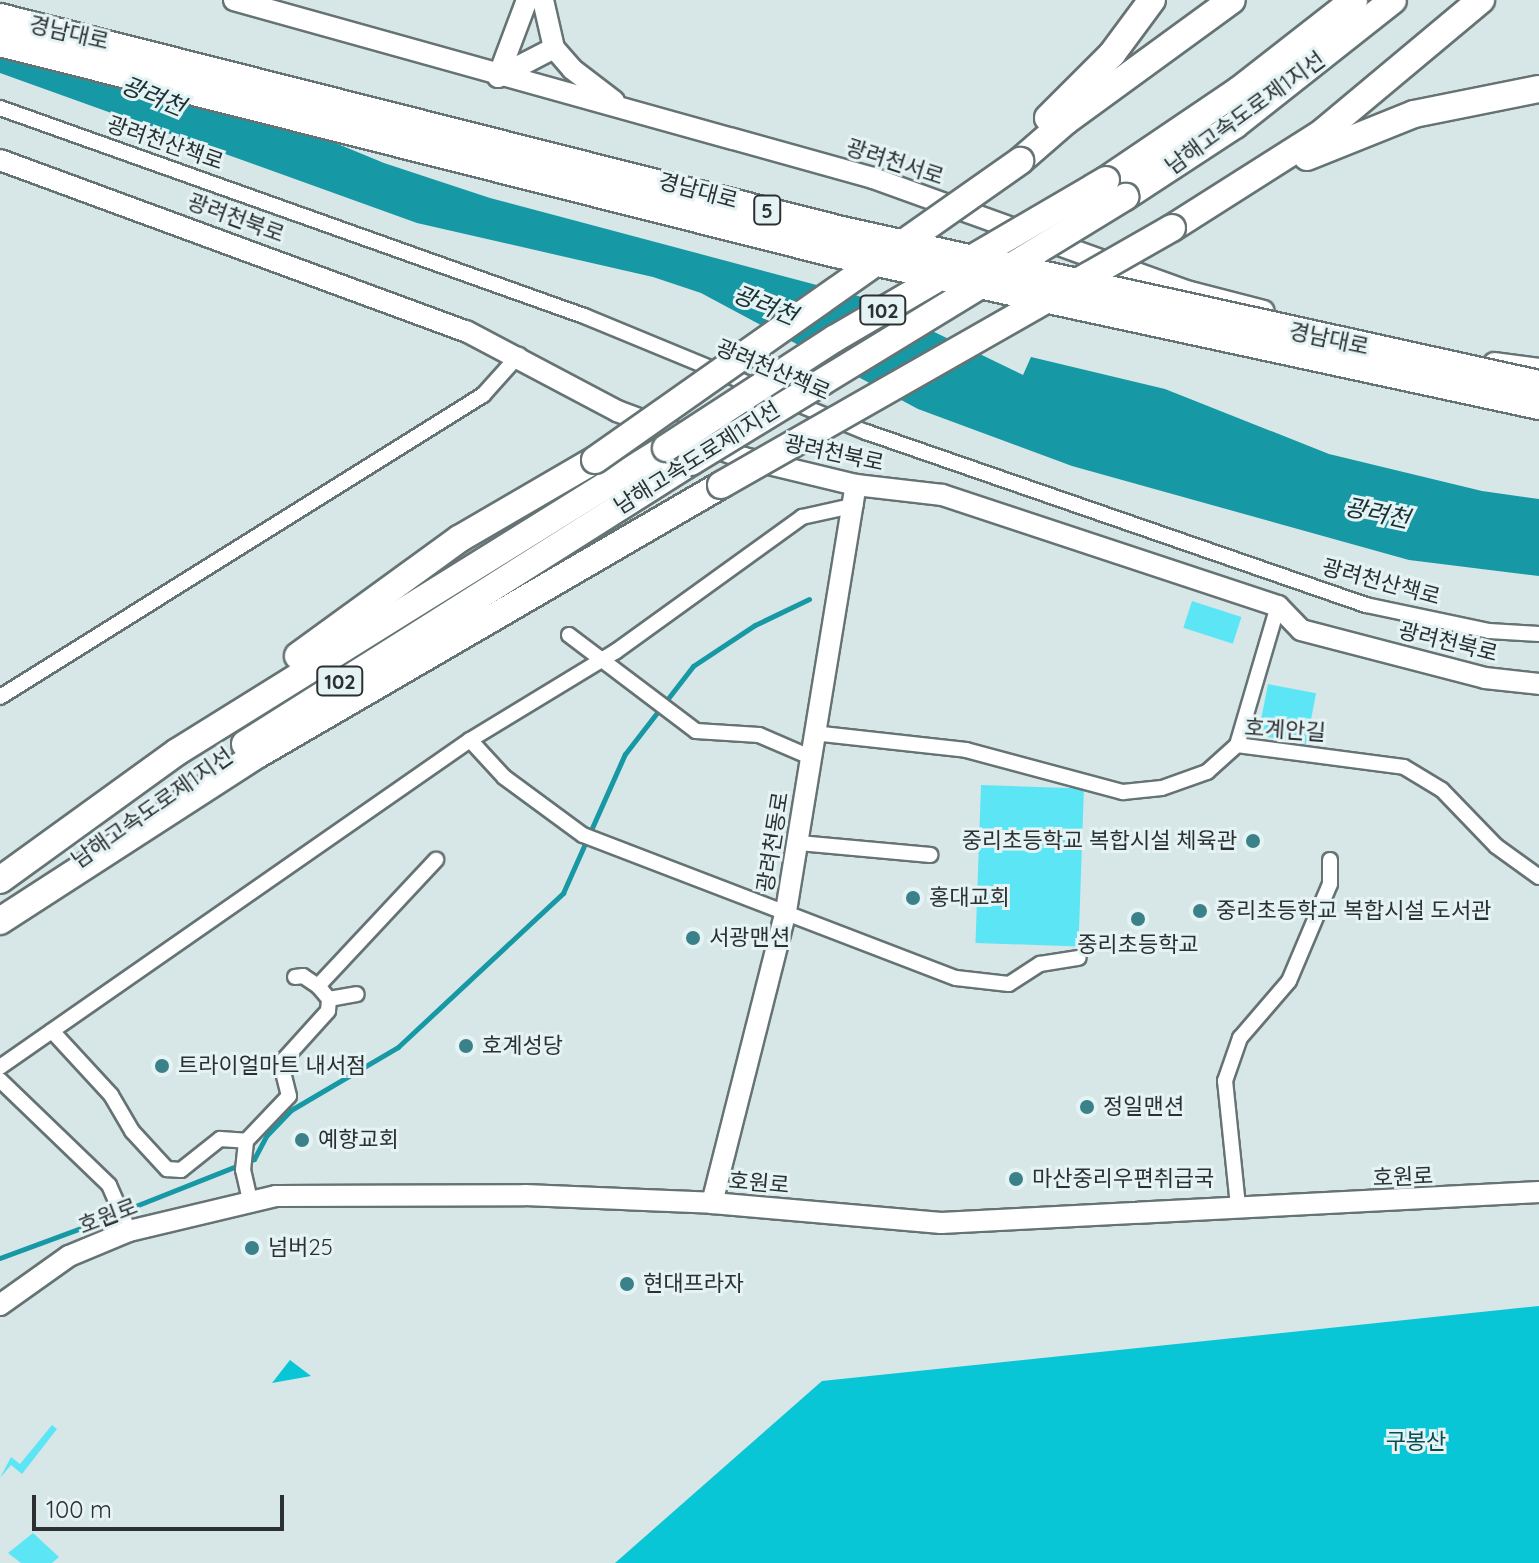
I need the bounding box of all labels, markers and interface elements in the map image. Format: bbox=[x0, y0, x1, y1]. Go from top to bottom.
street label: 경남대로 bbox=[27, 11, 111, 55]
street label: 남해고속도로제1지선 bbox=[1160, 46, 1330, 180]
water label: 광려천 bbox=[117, 70, 189, 122]
street label: 광려천산책로 bbox=[103, 111, 227, 175]
street label: 광려천서로 bbox=[843, 134, 947, 190]
street label: 경남대로 bbox=[655, 168, 741, 214]
street label: 광려천북로 bbox=[184, 188, 288, 248]
road number: 5 bbox=[753, 194, 781, 226]
water label: 광려천 bbox=[729, 279, 801, 331]
road number: 102 bbox=[859, 294, 907, 326]
street label: 경남대로 bbox=[1287, 318, 1371, 360]
street label: 광려천산책로 bbox=[712, 334, 834, 406]
street label: 남해고속도로제1지선 bbox=[609, 396, 785, 520]
street label: 광려천북로 bbox=[782, 430, 886, 476]
water label: 광려천 bbox=[1342, 492, 1412, 534]
street label: 광려천산책로 bbox=[1319, 554, 1443, 610]
street label: 광려천북로 bbox=[1396, 617, 1500, 667]
road number: 102 bbox=[316, 665, 364, 697]
street label: 호계안길 bbox=[1244, 714, 1326, 746]
street label: 남해고속도로제1지선 bbox=[66, 743, 238, 873]
street label: 광려천동로 bbox=[752, 790, 794, 894]
place label: 중리초등학교 복합시설 체육관 bbox=[962, 828, 1237, 854]
marker: 중리초등학교 복합시설 체육관 bbox=[1244, 832, 1262, 850]
place label: 홍대교회 bbox=[929, 885, 1010, 911]
marker: 홍대교회 bbox=[904, 889, 922, 907]
place label: 중리초등학교 복합시설 도서관 bbox=[1216, 898, 1491, 924]
marker: 중리초등학교 복합시설 도서관 bbox=[1191, 902, 1209, 920]
marker: 중리초등학교 bbox=[1129, 910, 1147, 928]
place label: 서광맨션 bbox=[709, 925, 790, 951]
marker: 서광맨션 bbox=[684, 929, 702, 947]
place label: 중리초등학교 bbox=[1077, 932, 1199, 958]
place label: 호계성당 bbox=[482, 1033, 563, 1059]
marker: 호계성당 bbox=[457, 1037, 475, 1055]
place label: 트라이얼마트 내서점 bbox=[178, 1053, 366, 1079]
marker: 트라이얼마트 내서점 bbox=[153, 1057, 171, 1075]
place label: 정일맨션 bbox=[1103, 1094, 1184, 1120]
marker: 정일맨션 bbox=[1078, 1098, 1096, 1116]
place label: 예향교회 bbox=[318, 1127, 399, 1153]
marker: 예향교회 bbox=[293, 1131, 311, 1149]
street label: 호원로 bbox=[1372, 1163, 1434, 1191]
place label: 마산중리우편취급국 bbox=[1032, 1166, 1214, 1192]
street label: 호원로 bbox=[728, 1167, 790, 1199]
marker: 마산중리우편취급국 bbox=[1007, 1170, 1025, 1188]
street label: 호원로 bbox=[75, 1193, 141, 1239]
place label: 넘버25 bbox=[268, 1235, 333, 1261]
marker: 넘버25 bbox=[243, 1239, 261, 1257]
place label: 현대프라자 bbox=[643, 1271, 744, 1297]
marker: 현대프라자 bbox=[618, 1275, 636, 1293]
park label: 구봉산 bbox=[1386, 1429, 1446, 1455]
scale bar bbox=[36, 1479, 288, 1529]
text: 100 m bbox=[46, 1494, 112, 1524]

